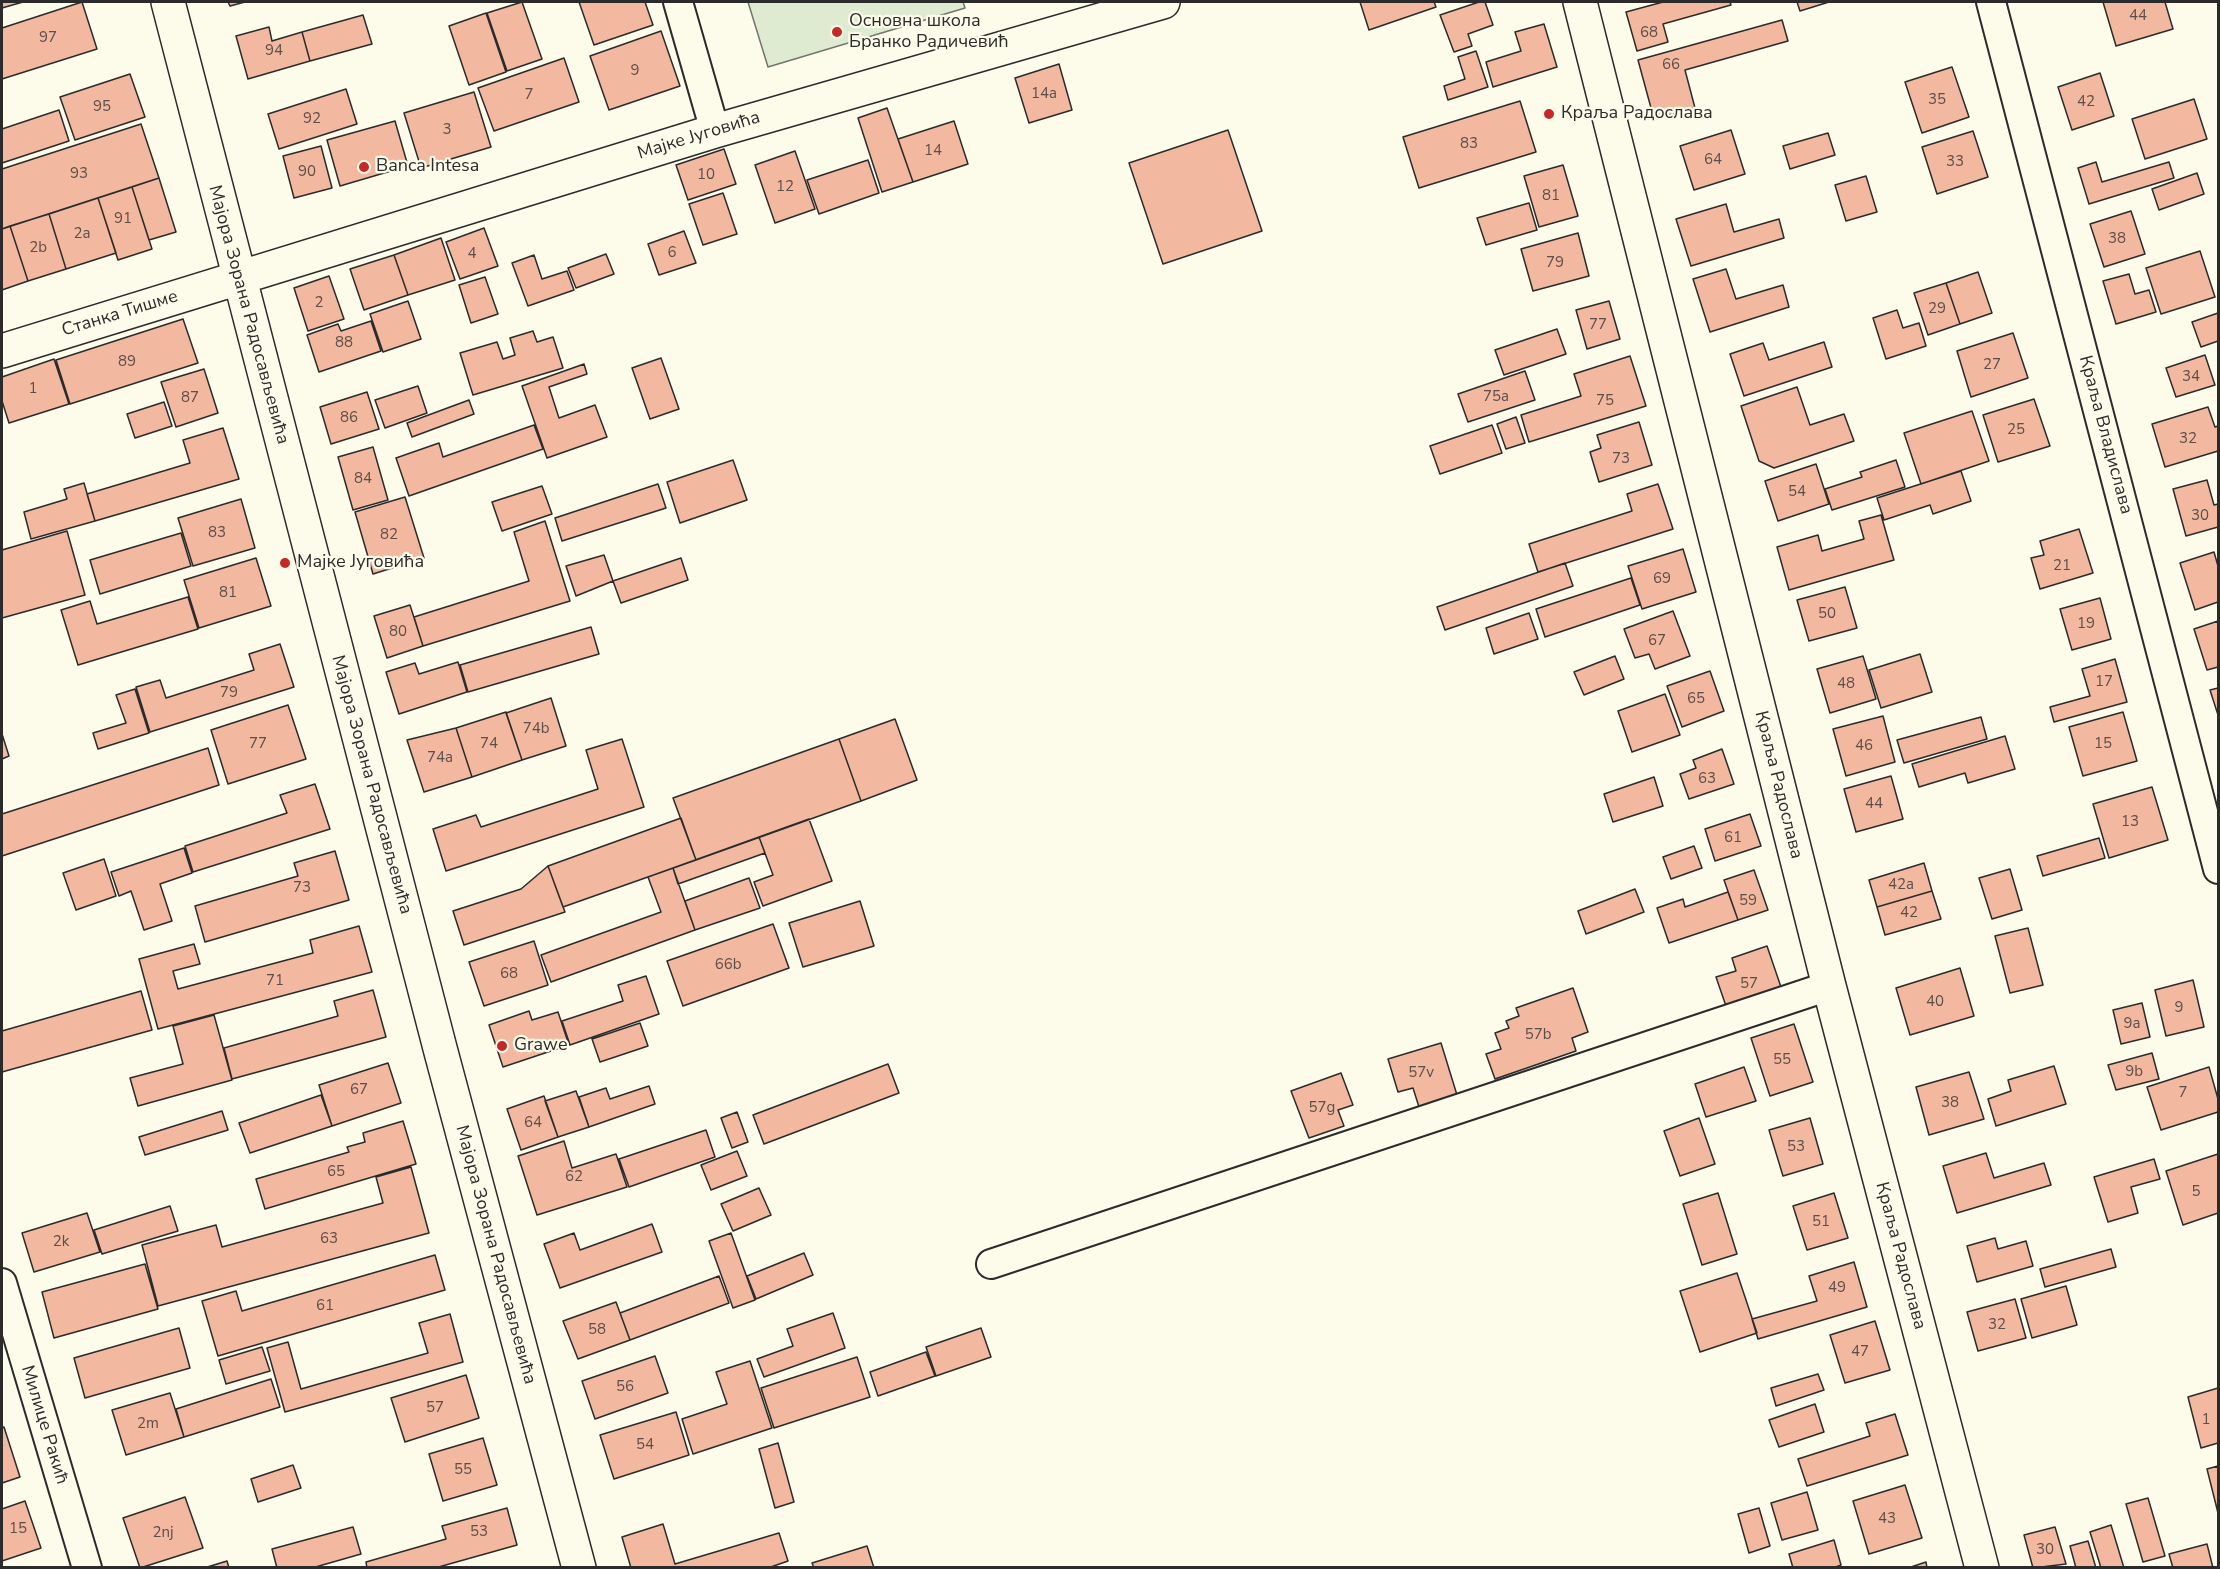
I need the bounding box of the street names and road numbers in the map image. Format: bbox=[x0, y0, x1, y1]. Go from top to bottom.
street label: Мајке Југовића bbox=[635, 107, 763, 165]
street label: Мајора Зорана Радосављевића bbox=[203, 183, 293, 447]
street label: Станка Тишме bbox=[59, 286, 181, 342]
street label: Краља Владислава bbox=[2073, 353, 2137, 517]
street label: Мајора Зорана Радосављевића bbox=[326, 653, 416, 917]
street label: Краља Радослава bbox=[1749, 709, 1807, 861]
street label: Мајора Зорана Радосављевића bbox=[450, 1123, 540, 1387]
street label: Краља Радослава bbox=[1870, 1180, 1930, 1332]
street label: Милице Ракић bbox=[16, 1363, 72, 1487]

